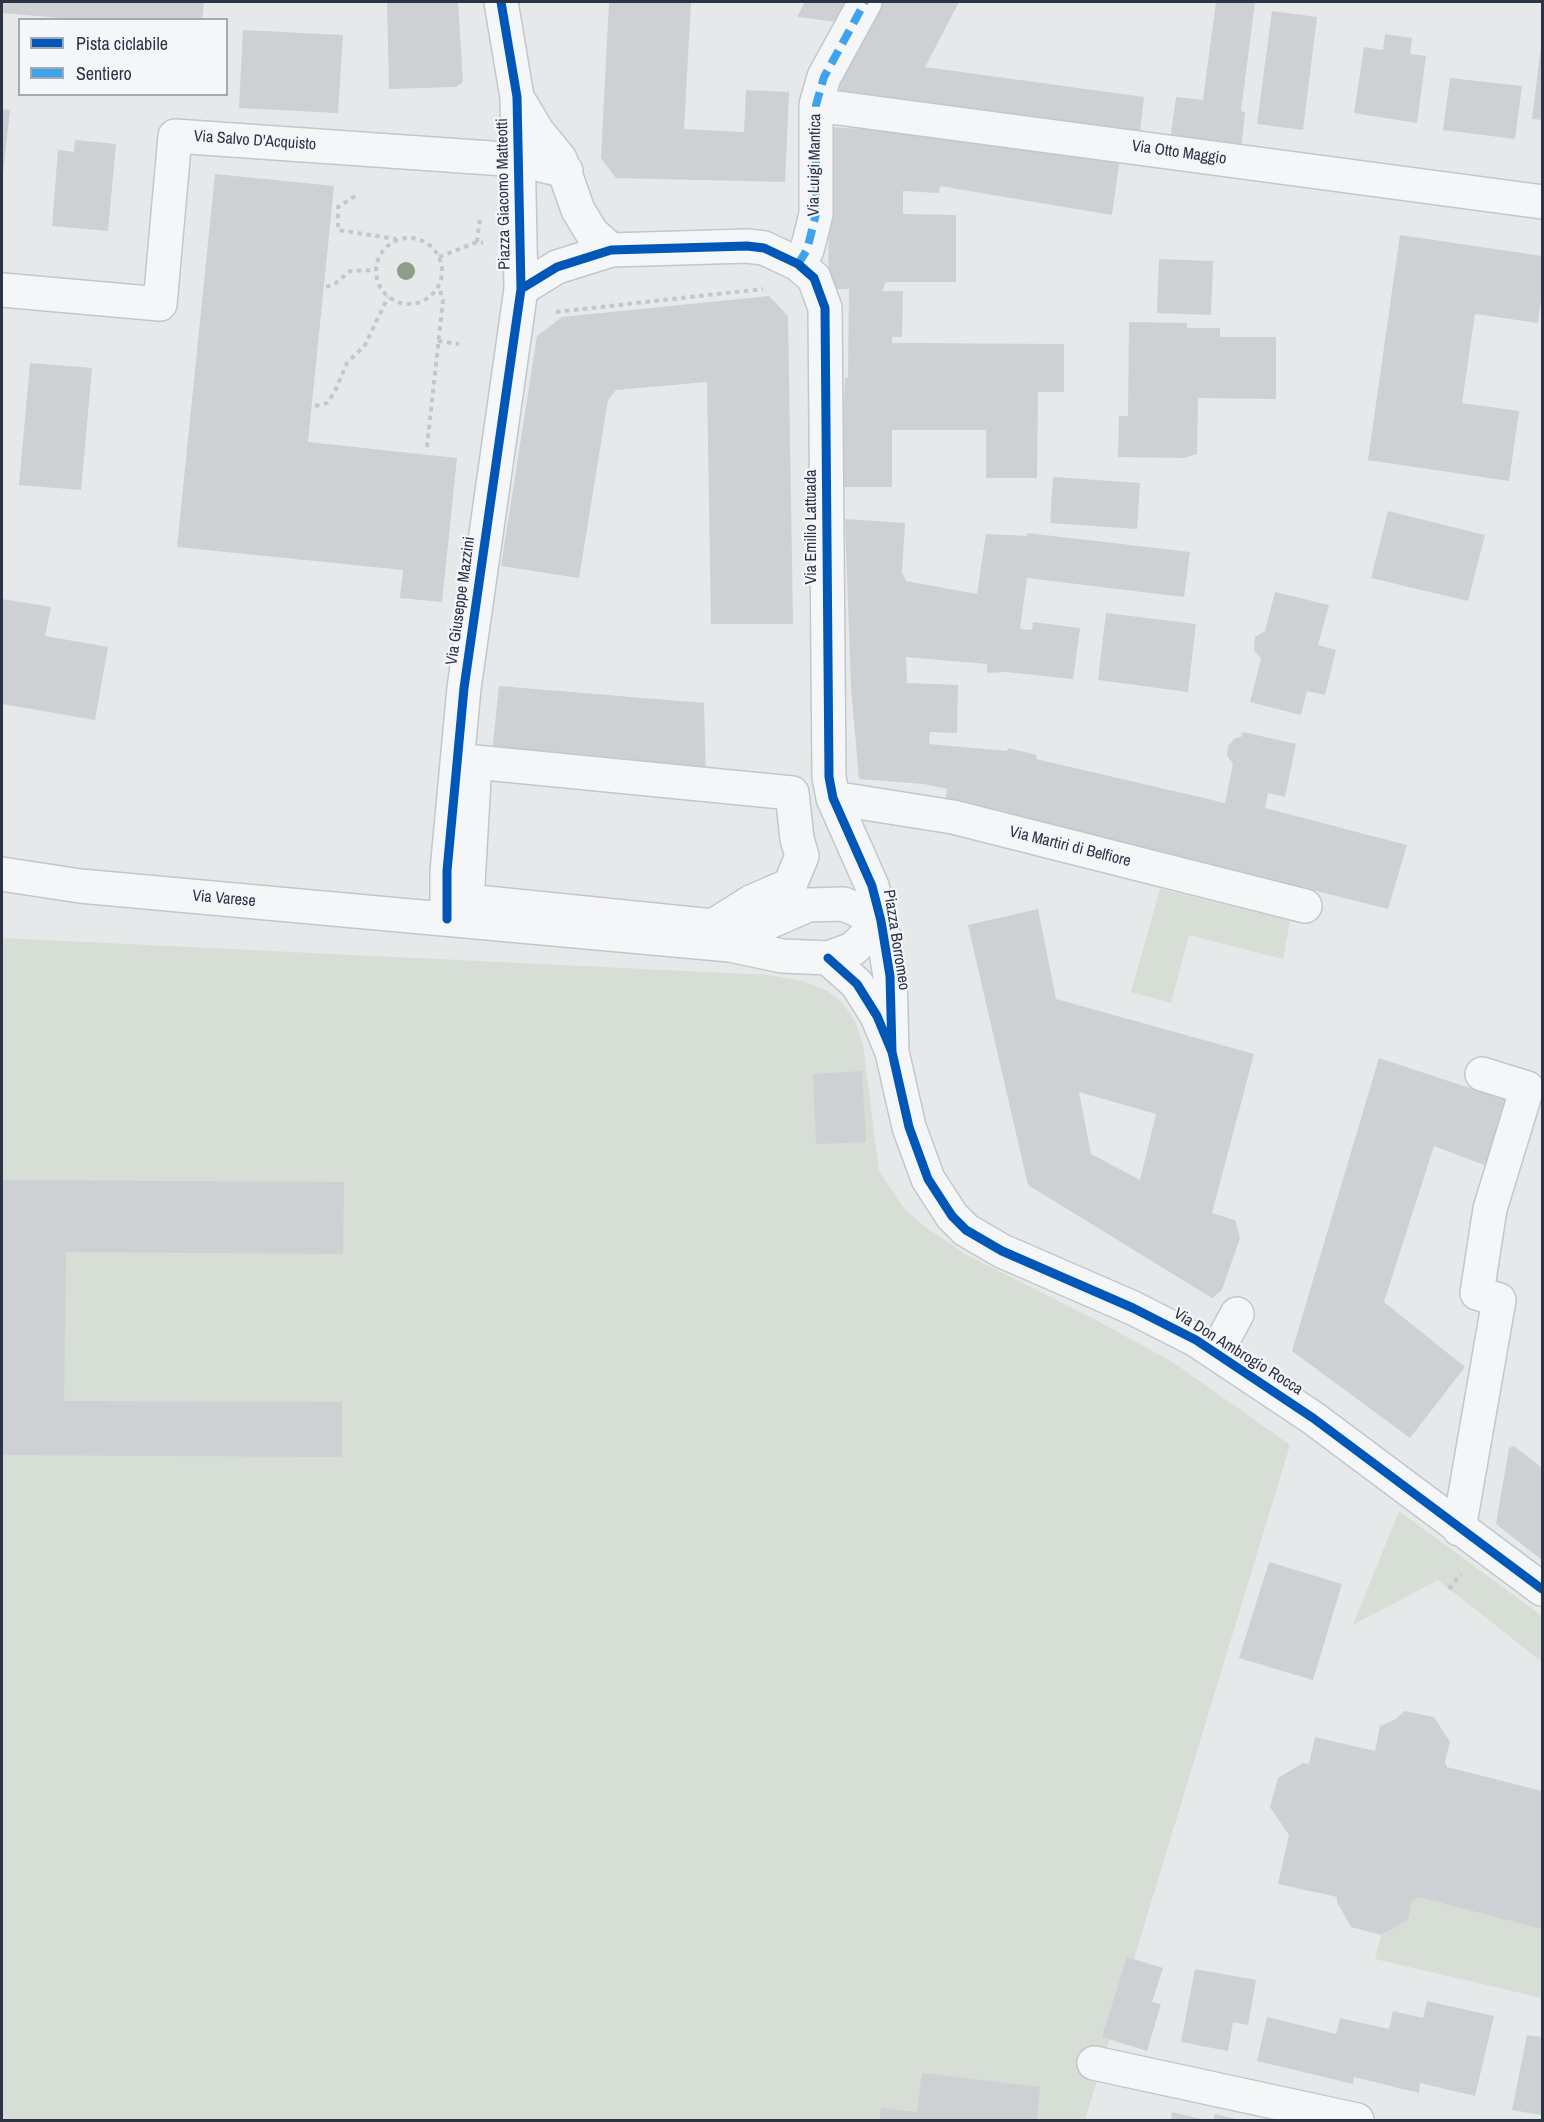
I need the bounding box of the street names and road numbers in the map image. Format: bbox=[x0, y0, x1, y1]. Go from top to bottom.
street label: Via Luigi Mantica bbox=[805, 114, 825, 216]
street label: Piazza Giacomo Matteotti bbox=[493, 118, 515, 270]
street label: Via Salvo D'Acquisto bbox=[193, 127, 317, 155]
street label: Via Otto Maggio bbox=[1130, 137, 1228, 169]
street label: Via Emilio Lattuada bbox=[802, 469, 822, 585]
street label: Via Giuseppe Mazzini bbox=[442, 535, 480, 667]
street label: Via Martiri di Belfiore bbox=[1007, 823, 1133, 871]
street label: Via Varese bbox=[191, 887, 257, 911]
street label: Piazza Borromeo bbox=[879, 888, 913, 992]
street label: Via Don Ambrogio Rocca bbox=[1170, 1305, 1306, 1399]

